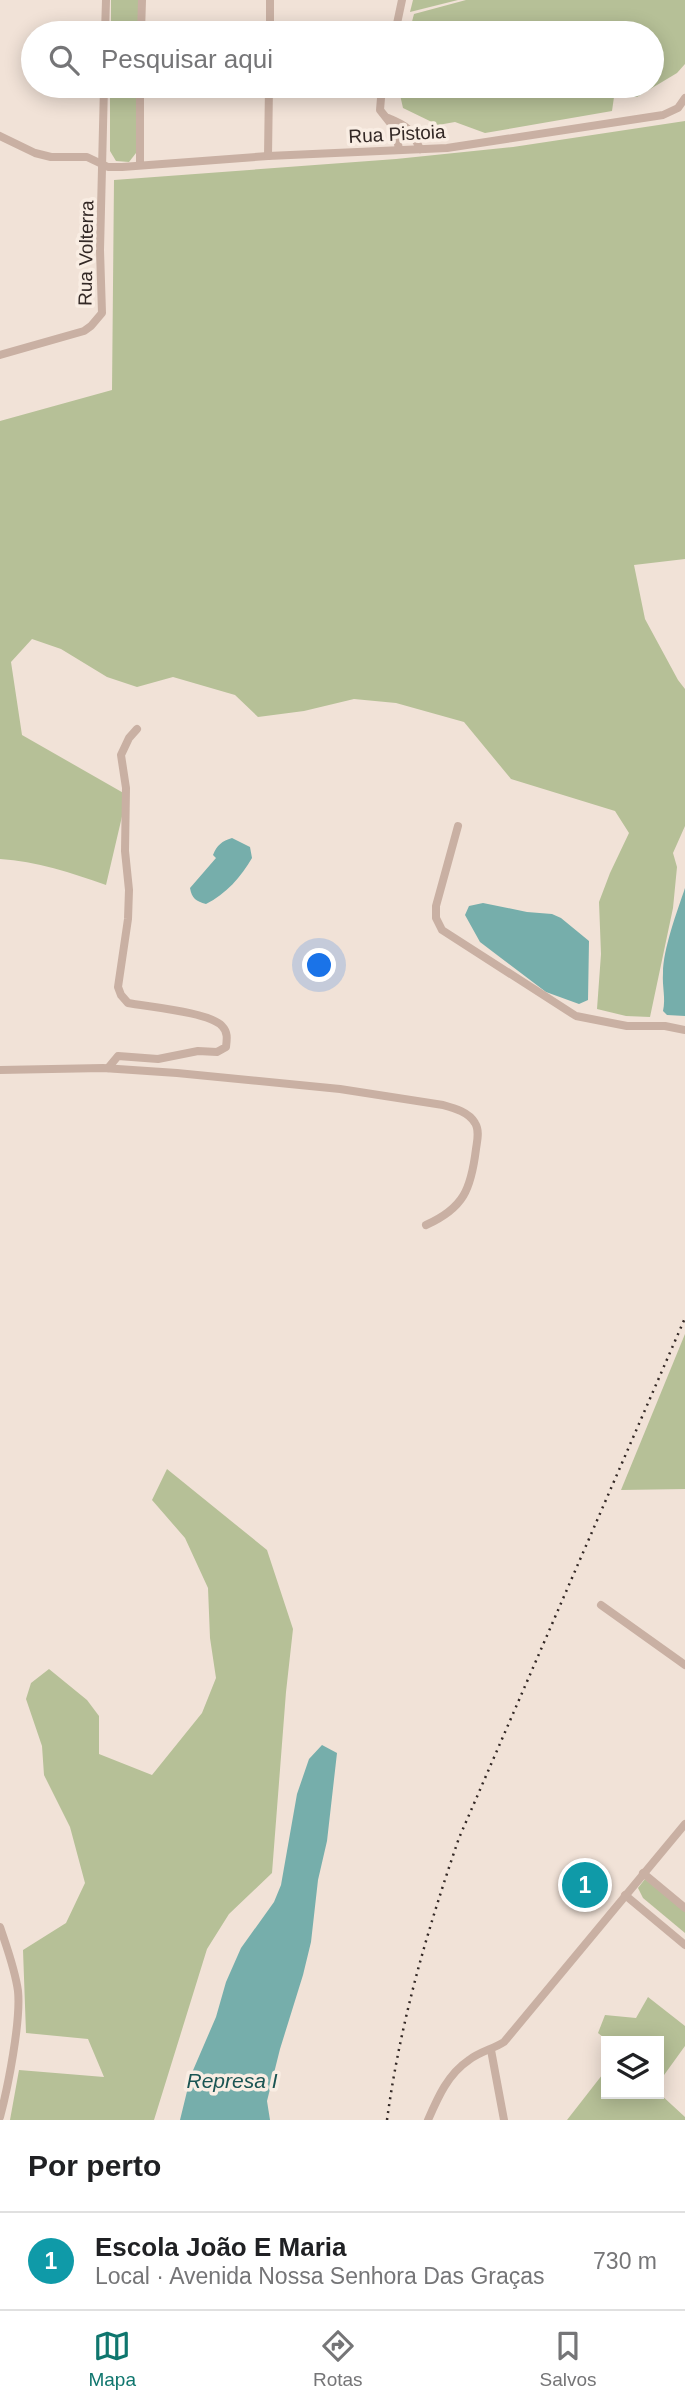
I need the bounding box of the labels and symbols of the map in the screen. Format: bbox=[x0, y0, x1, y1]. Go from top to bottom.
street label: Rua Pistoia bbox=[348, 121, 446, 147]
street label: Rua Volterra bbox=[75, 200, 97, 306]
your location bbox=[302, 948, 336, 982]
pin: 1 bbox=[562, 1859, 608, 1911]
water label: Represa I bbox=[186, 2069, 278, 2092]

